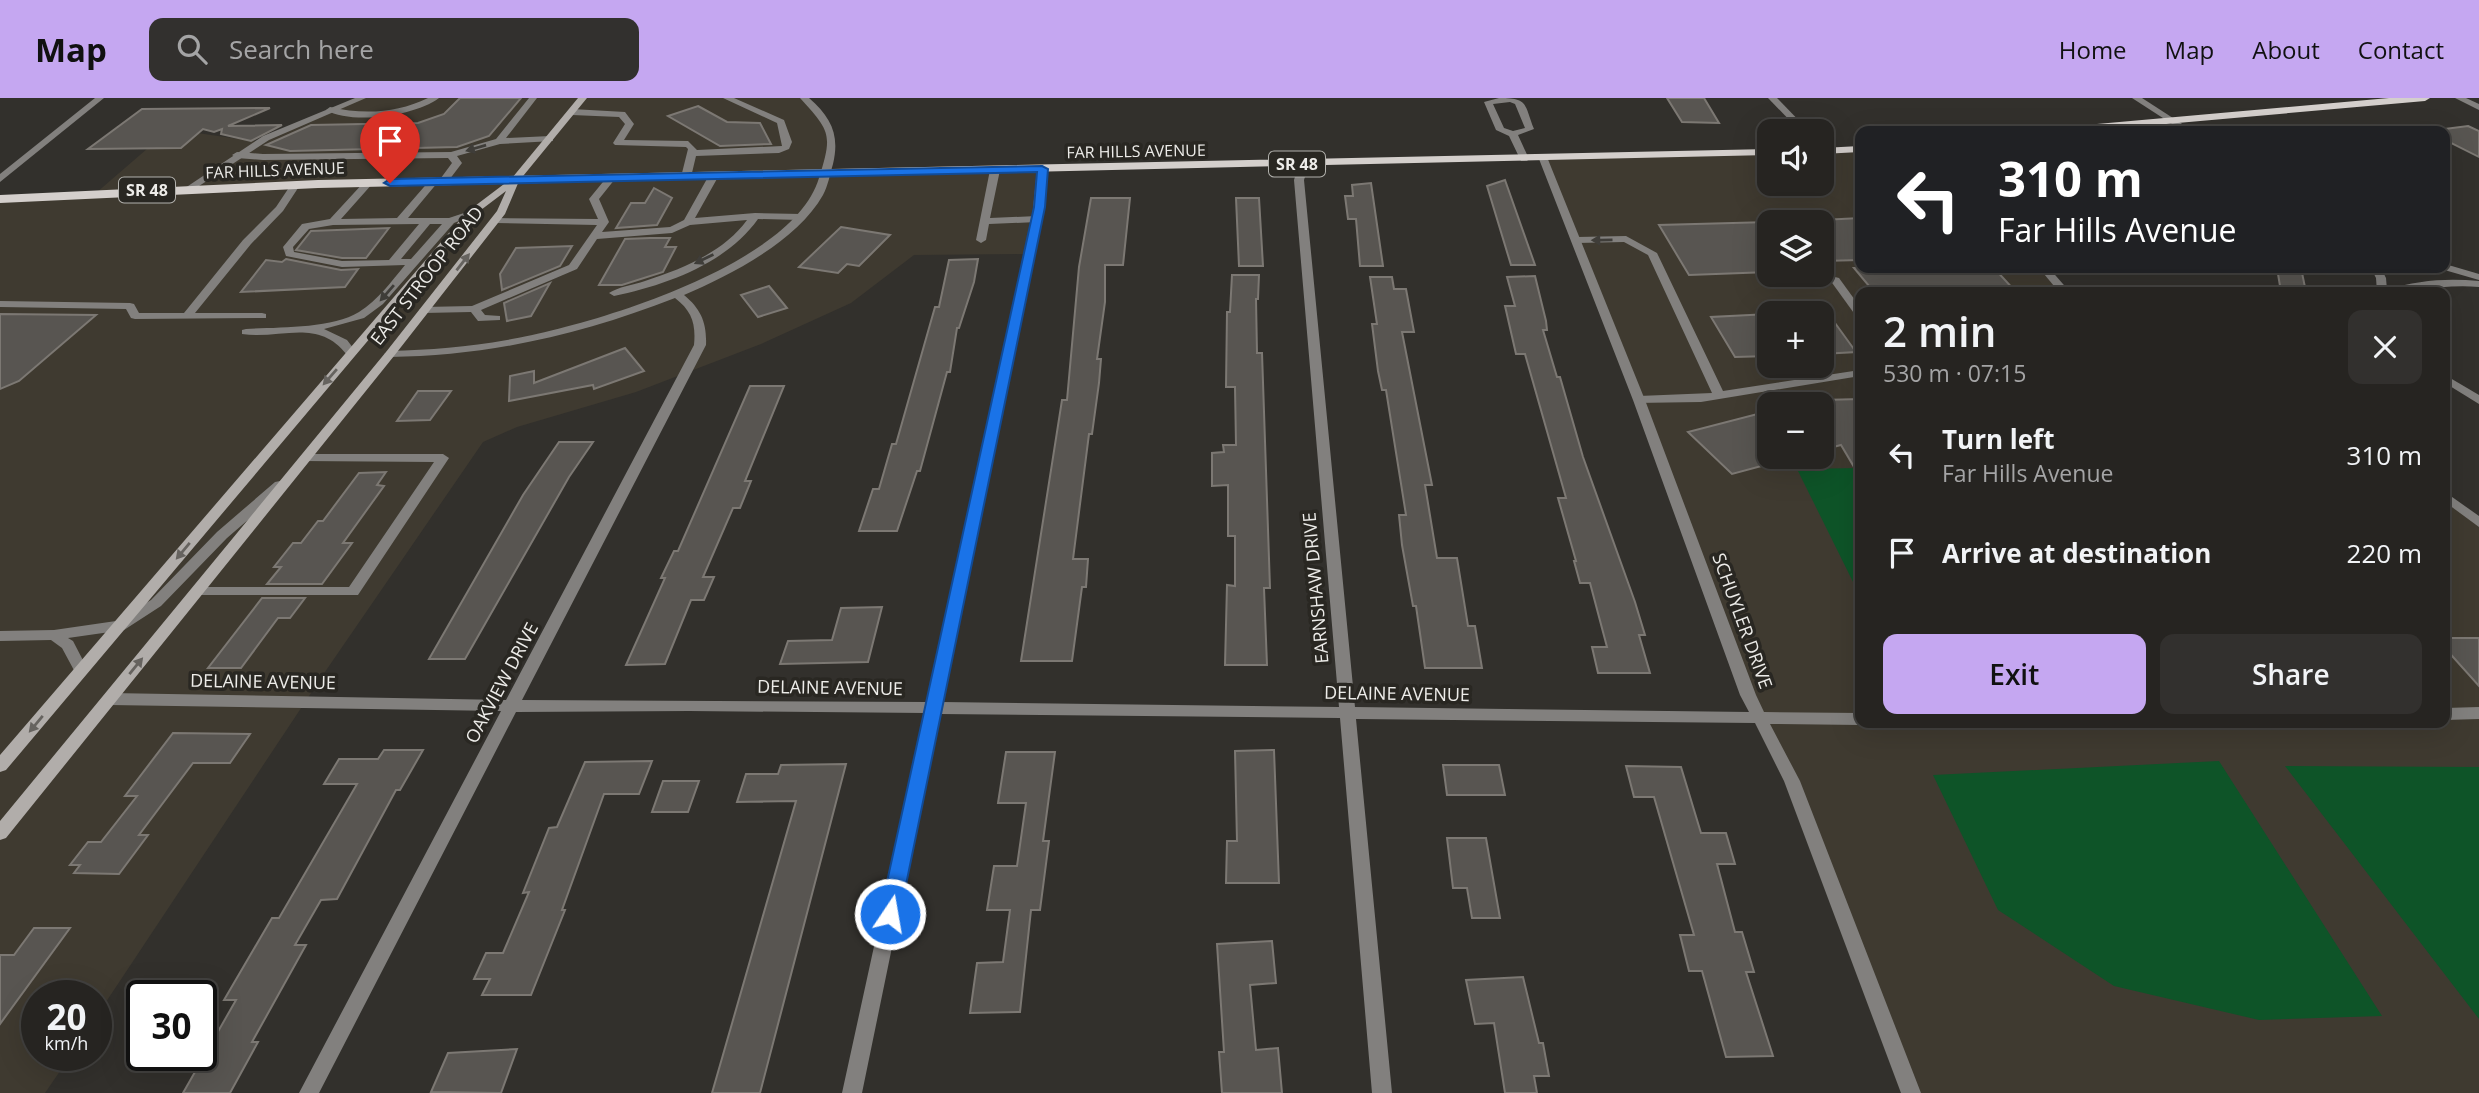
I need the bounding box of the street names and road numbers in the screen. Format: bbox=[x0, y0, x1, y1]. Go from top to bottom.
street label: FAR HILLS AVENUE bbox=[1066, 139, 1206, 163]
road number: SR 48 bbox=[1269, 152, 1325, 176]
street label: FAR HILLS AVENUE bbox=[205, 157, 345, 183]
road number: SR 48 bbox=[119, 178, 175, 202]
street label: EAST STROOP ROAD bbox=[364, 201, 488, 350]
street label: EARNSHAW DRIVE bbox=[1296, 511, 1334, 665]
street label: SCHUYLER DRIVE bbox=[1707, 549, 1779, 692]
street label: OAKVIEW DRIVE bbox=[459, 618, 543, 747]
street label: DELAINE AVENUE bbox=[190, 668, 336, 694]
street label: DELAINE AVENUE bbox=[757, 674, 903, 700]
street label: DELAINE AVENUE bbox=[1324, 680, 1470, 706]

